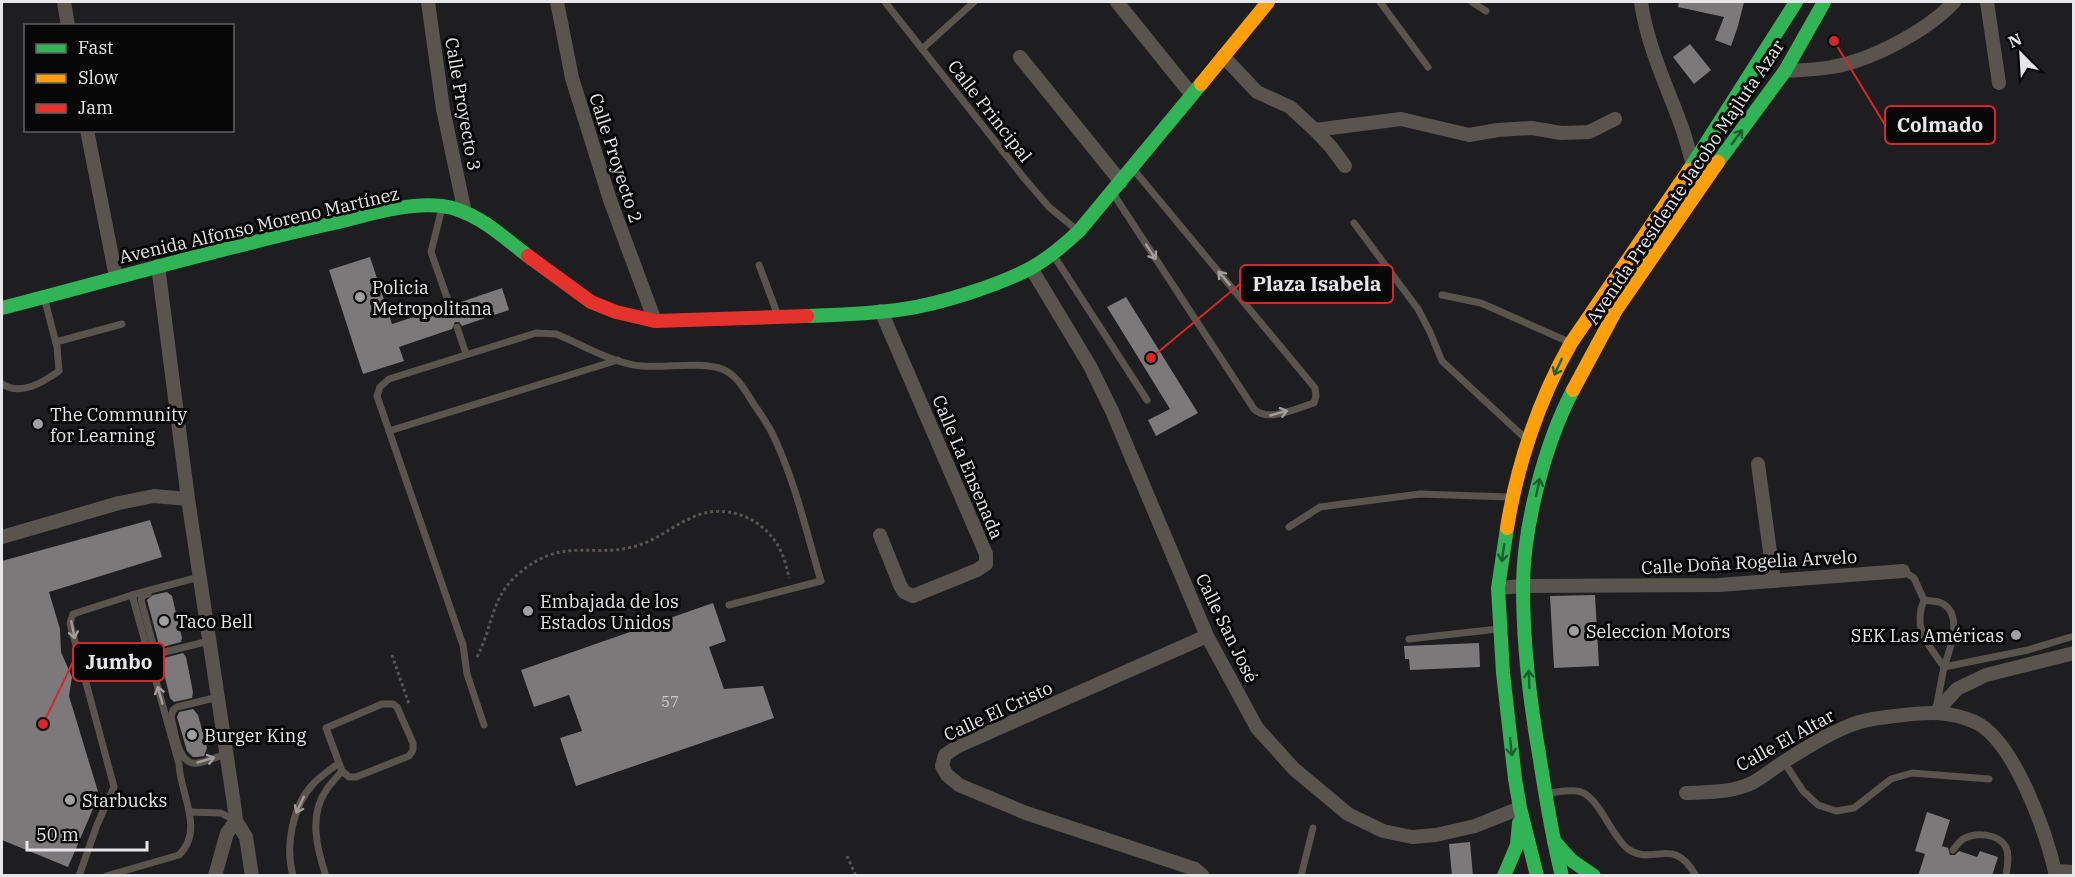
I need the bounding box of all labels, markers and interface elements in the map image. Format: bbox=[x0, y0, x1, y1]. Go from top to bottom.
legend bbox=[24, 24, 234, 132]
north arrow bbox=[1991, 24, 2051, 84]
text: N bbox=[2005, 29, 2025, 52]
street label: Avenida Presidente Jacobo Majluta Azar bbox=[1581, 35, 1789, 329]
text: Fast bbox=[78, 36, 113, 59]
street label: Calle Proyecto 3 bbox=[440, 36, 486, 172]
street label: Calle Principal bbox=[943, 55, 1037, 167]
text: Slow bbox=[78, 66, 118, 89]
street label: Calle Proyecto 2 bbox=[584, 90, 648, 226]
text: Jam bbox=[78, 96, 113, 119]
callout: Colmado bbox=[1885, 106, 1995, 144]
text: Colmado bbox=[1897, 111, 1983, 138]
one-way arrow bbox=[1731, 130, 1743, 146]
street label: Avenida Alfonso Moreno Martínez bbox=[117, 182, 401, 268]
one-way arrow bbox=[1145, 243, 1158, 260]
callout: Plaza Isabela bbox=[1240, 265, 1393, 303]
one-way arrow bbox=[1217, 270, 1230, 286]
text: Plaza Isabela bbox=[1252, 270, 1382, 297]
place label: Policia Metropolitana bbox=[372, 276, 492, 320]
marker: Policia Metropolitana bbox=[353, 290, 367, 304]
one-way arrow bbox=[1552, 358, 1564, 376]
street label: Calle La Ensenada bbox=[927, 392, 1009, 543]
place label: The Community for Learning bbox=[50, 403, 187, 447]
one-way arrow bbox=[1269, 407, 1288, 418]
marker: The Community for Learning bbox=[31, 417, 45, 431]
one-way arrow bbox=[1533, 477, 1545, 496]
one-way arrow bbox=[1498, 543, 1509, 563]
street label: Calle Doña Rogelia Arvelo bbox=[1640, 545, 1858, 579]
street label: Calle San José bbox=[1191, 570, 1263, 686]
place label: Embajada de los Estados Unidos bbox=[540, 590, 679, 634]
marker: Embajada de los Estados Unidos bbox=[521, 604, 535, 618]
place label: Taco Bell bbox=[176, 610, 253, 633]
marker: Taco Bell bbox=[157, 614, 171, 628]
one-way arrow bbox=[68, 620, 79, 639]
place label: Seleccion Motors bbox=[1586, 620, 1730, 643]
marker: Seleccion Motors bbox=[1567, 624, 1581, 638]
place label: SEK Las Américas bbox=[1851, 624, 2004, 647]
marker: SEK Las Américas bbox=[2009, 628, 2023, 642]
callout: Jumbo bbox=[73, 643, 164, 681]
text: Jumbo bbox=[86, 648, 152, 675]
one-way arrow bbox=[1523, 669, 1534, 689]
street label: Calle El Cristo bbox=[940, 676, 1056, 746]
one-way arrow bbox=[154, 685, 165, 704]
house number: 57 bbox=[661, 692, 679, 711]
street label: Calle El Altar bbox=[1732, 704, 1838, 776]
place label: Burger King bbox=[204, 724, 306, 747]
marker: Burger King bbox=[185, 728, 199, 742]
one-way arrow bbox=[1506, 737, 1517, 757]
one-way arrow bbox=[196, 754, 215, 765]
place label: Starbucks bbox=[82, 789, 167, 812]
marker: Starbucks bbox=[63, 793, 77, 807]
one-way arrow bbox=[293, 795, 305, 813]
scale bar bbox=[27, 814, 147, 852]
text: 50 m bbox=[36, 823, 79, 846]

